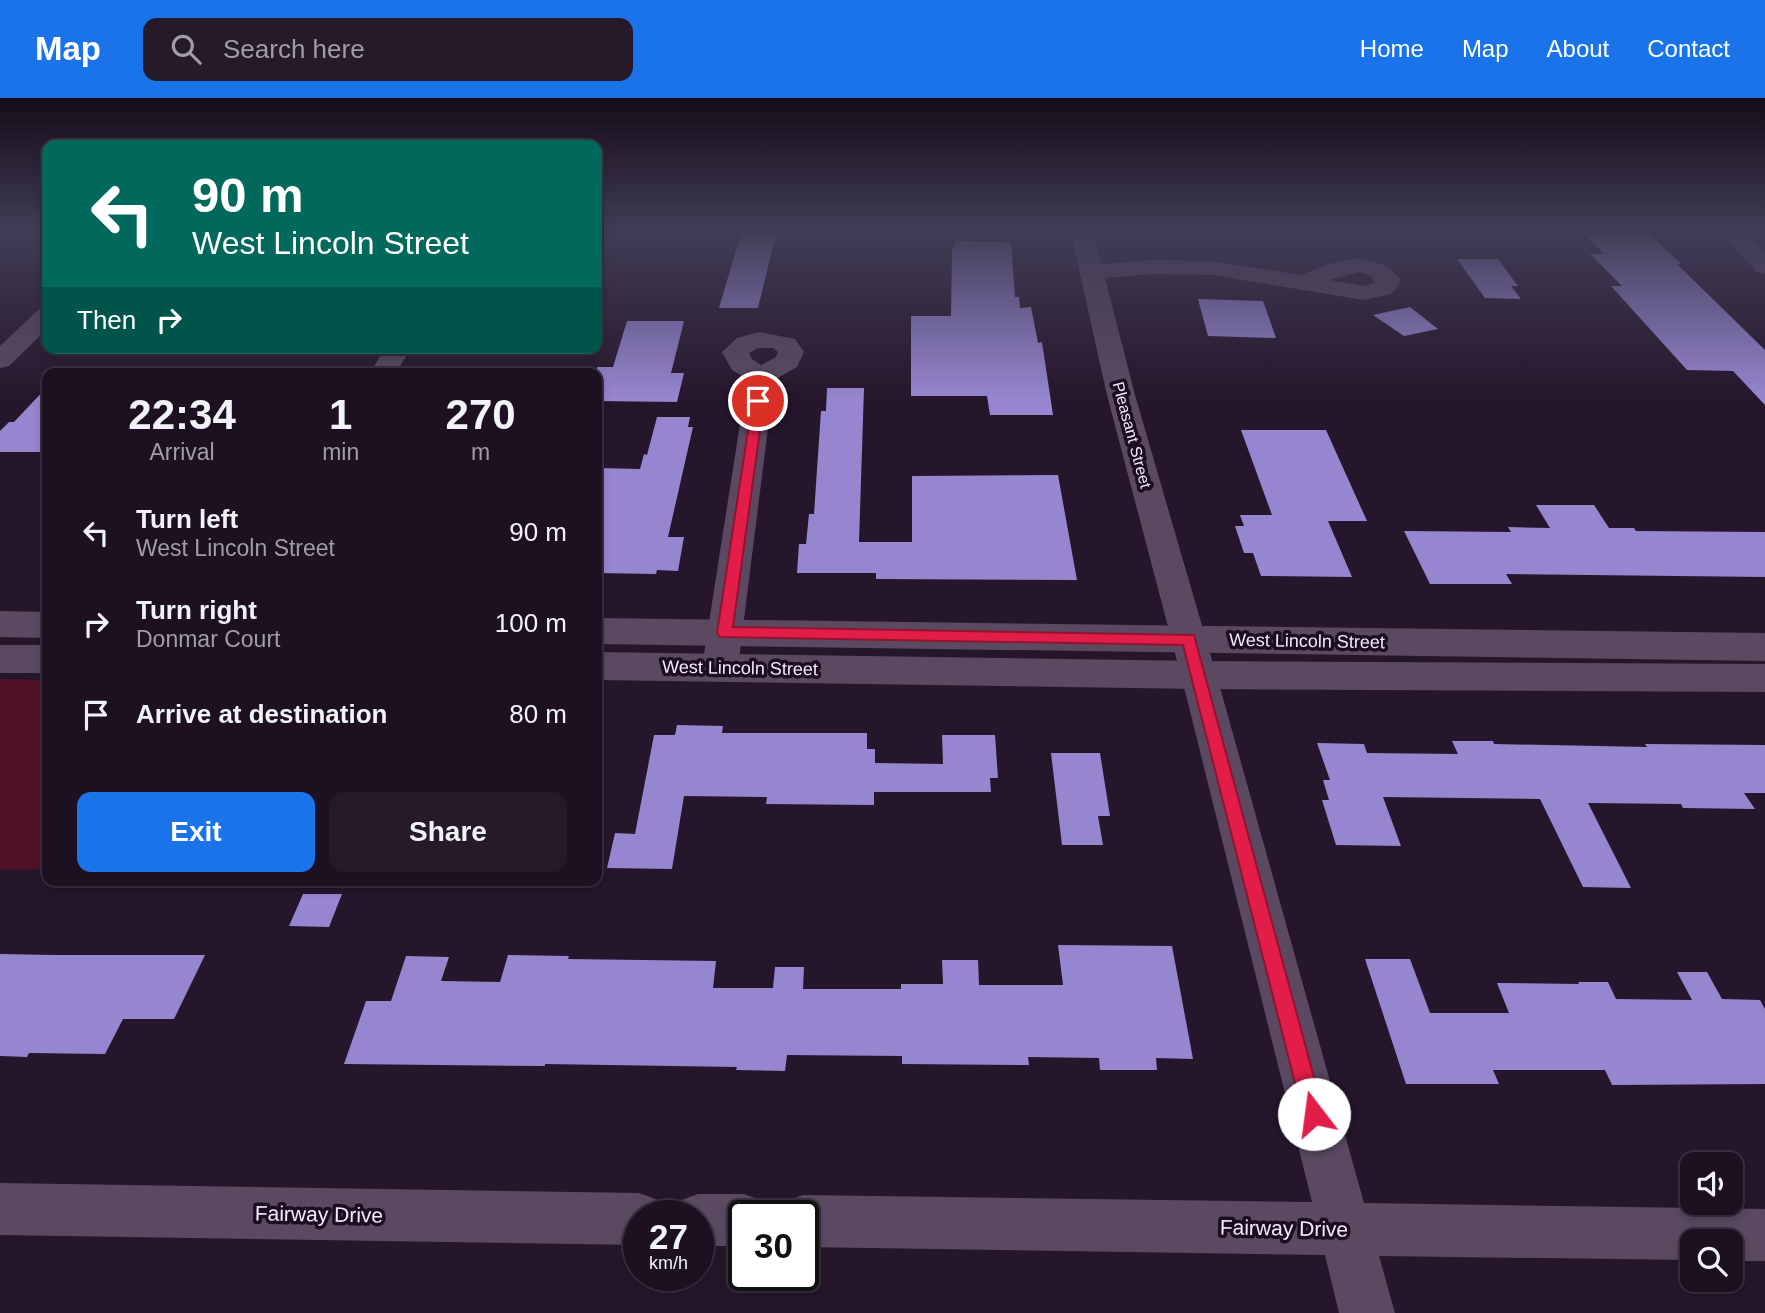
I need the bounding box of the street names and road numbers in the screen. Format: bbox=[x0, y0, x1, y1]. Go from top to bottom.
street label: Pleasant Street bbox=[1110, 380, 1155, 491]
street label: West Lincoln Street bbox=[1229, 630, 1385, 652]
street label: West Lincoln Street bbox=[662, 657, 818, 679]
street label: Fairway Drive bbox=[255, 1201, 383, 1227]
street label: Fairway Drive bbox=[1220, 1215, 1348, 1241]

